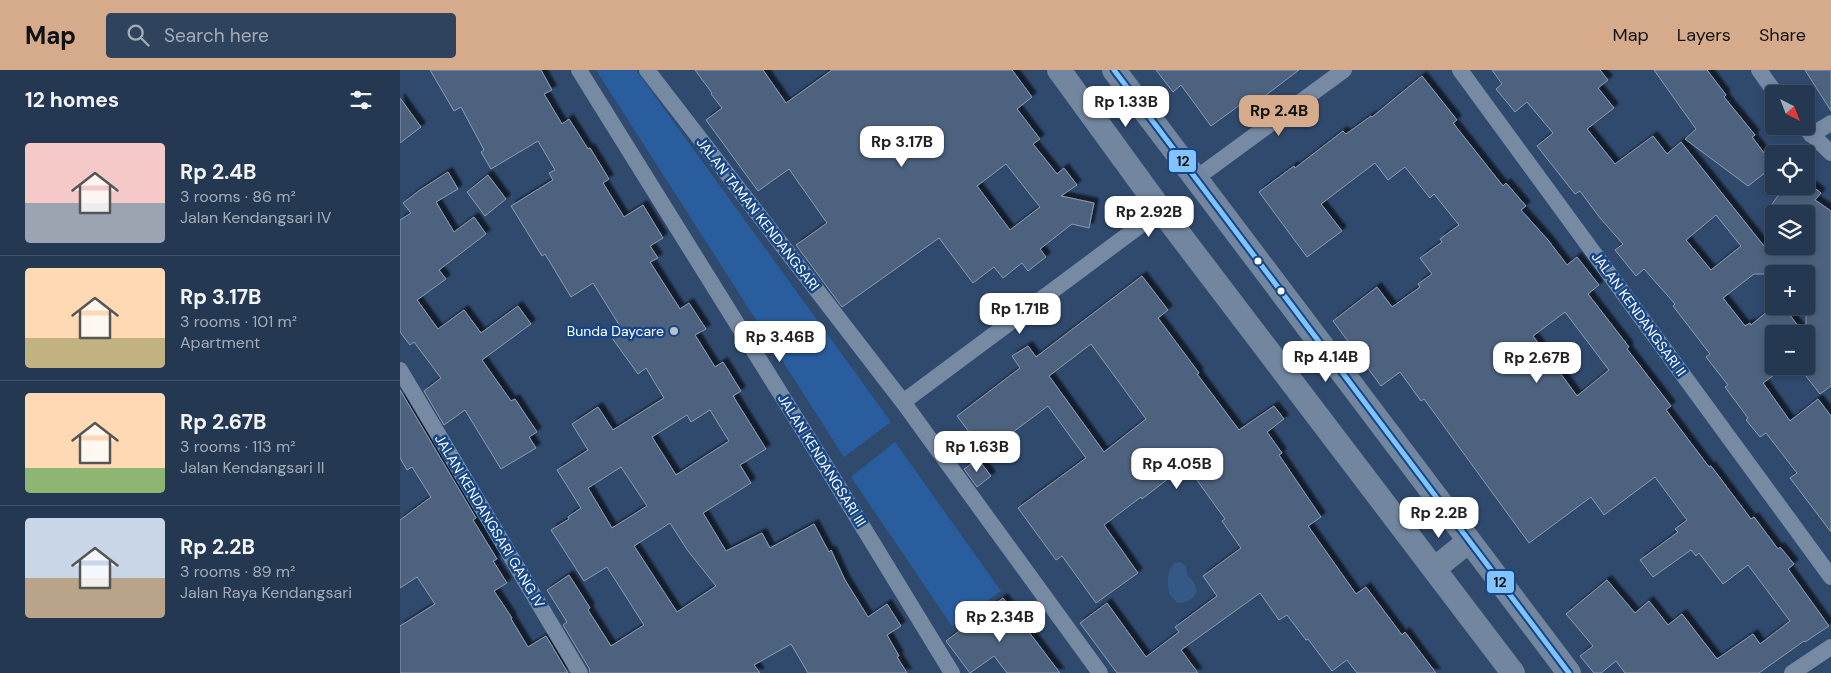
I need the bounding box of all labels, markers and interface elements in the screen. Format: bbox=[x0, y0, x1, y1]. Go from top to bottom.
search box bbox=[106, 13, 456, 58]
text: Map bbox=[25, 20, 76, 51]
icon: search bbox=[124, 21, 152, 49]
text: Search here bbox=[164, 23, 269, 48]
text: Map bbox=[1613, 23, 1649, 47]
text: Layers bbox=[1677, 23, 1731, 47]
text: Share bbox=[1759, 23, 1806, 47]
pin: Rp 1.33B bbox=[1074, 85, 1178, 128]
north arrow bbox=[1765, 85, 1815, 135]
map controls bbox=[1765, 85, 1815, 375]
text: 12 homes bbox=[25, 86, 119, 114]
icon: filters bbox=[347, 86, 375, 114]
text: Rp 1.33B bbox=[1094, 91, 1158, 112]
pin: Rp 2.4B bbox=[1233, 94, 1325, 137]
text: Rp 2.4B bbox=[1250, 100, 1308, 121]
pin: Rp 3.17B bbox=[850, 126, 954, 168]
text: Rp 3.17B bbox=[871, 131, 933, 152]
street label: JALAN TAMAN KENDANGSARI bbox=[692, 134, 824, 294]
button: locate bbox=[1765, 145, 1815, 195]
line badge: 12 bbox=[1168, 149, 1197, 173]
text: 12 bbox=[1176, 152, 1190, 170]
text: Rp 2.4B bbox=[180, 158, 256, 186]
icon: home bbox=[65, 163, 125, 223]
text: 3 rooms · 86 m² bbox=[180, 186, 296, 207]
pin: Rp 2.92B bbox=[1097, 196, 1201, 238]
text: Rp 2.92B bbox=[1116, 201, 1182, 222]
button: layers bbox=[1765, 205, 1815, 255]
text: Jalan Kendangsari IV bbox=[180, 207, 332, 228]
street label: JALAN KENDANGSARI II bbox=[1588, 248, 1690, 380]
unlabelled marker bbox=[1253, 256, 1263, 266]
button: + bbox=[1765, 265, 1815, 315]
text: Rp 3.17B bbox=[180, 283, 262, 311]
unlabelled marker bbox=[1276, 286, 1286, 296]
icon: home bbox=[65, 288, 125, 348]
pin: Rp 1.71B bbox=[968, 292, 1072, 335]
text: Rp 1.71B bbox=[991, 298, 1049, 319]
text: 3 rooms · 101 m² bbox=[180, 311, 297, 332]
pin: Rp 3.46B bbox=[728, 320, 832, 363]
place label: Bunda Daycare bbox=[567, 322, 664, 340]
marker: Bunda Daycare bbox=[668, 325, 680, 337]
button: − bbox=[1765, 325, 1815, 375]
text: Rp 3.46B bbox=[746, 326, 814, 347]
text: Apartment bbox=[180, 332, 260, 353]
pin: Rp 4.14B bbox=[1274, 340, 1378, 383]
pin: Rp 2.67B bbox=[1485, 342, 1589, 384]
text: Rp 4.14B bbox=[1294, 346, 1358, 367]
text: Rp 2.67B bbox=[1504, 347, 1570, 368]
street label: JALAN KENDANGSARI III bbox=[774, 390, 870, 530]
text: Rp 2.67B bbox=[180, 408, 266, 436]
icon: home bbox=[65, 413, 125, 473]
pin: Rp 1.63B bbox=[925, 430, 1029, 473]
street label: JALAN KENDANGSARI GANG IV bbox=[431, 431, 549, 612]
text: 3 rooms · 113 m² bbox=[180, 436, 296, 457]
text: Rp 1.63B bbox=[945, 436, 1009, 457]
pin: Rp 4.05B bbox=[1125, 448, 1229, 490]
text: Rp 4.05B bbox=[1142, 453, 1212, 474]
text: Jalan Kendangsari II bbox=[180, 457, 325, 478]
pin: Rp 2.2B bbox=[1393, 496, 1485, 539]
text: Rp 2.2B bbox=[1410, 502, 1468, 523]
text: Rp 2.2B bbox=[180, 533, 255, 561]
icon: home bbox=[65, 538, 125, 598]
text: 3 rooms · 89 m² bbox=[180, 561, 295, 582]
line badge: 12 bbox=[1486, 570, 1515, 594]
text: 12 bbox=[1493, 573, 1507, 591]
text: Jalan Raya Kendangsari bbox=[180, 582, 352, 603]
pin: Rp 2.34B bbox=[948, 600, 1052, 643]
text: Rp 2.34B bbox=[966, 606, 1034, 627]

